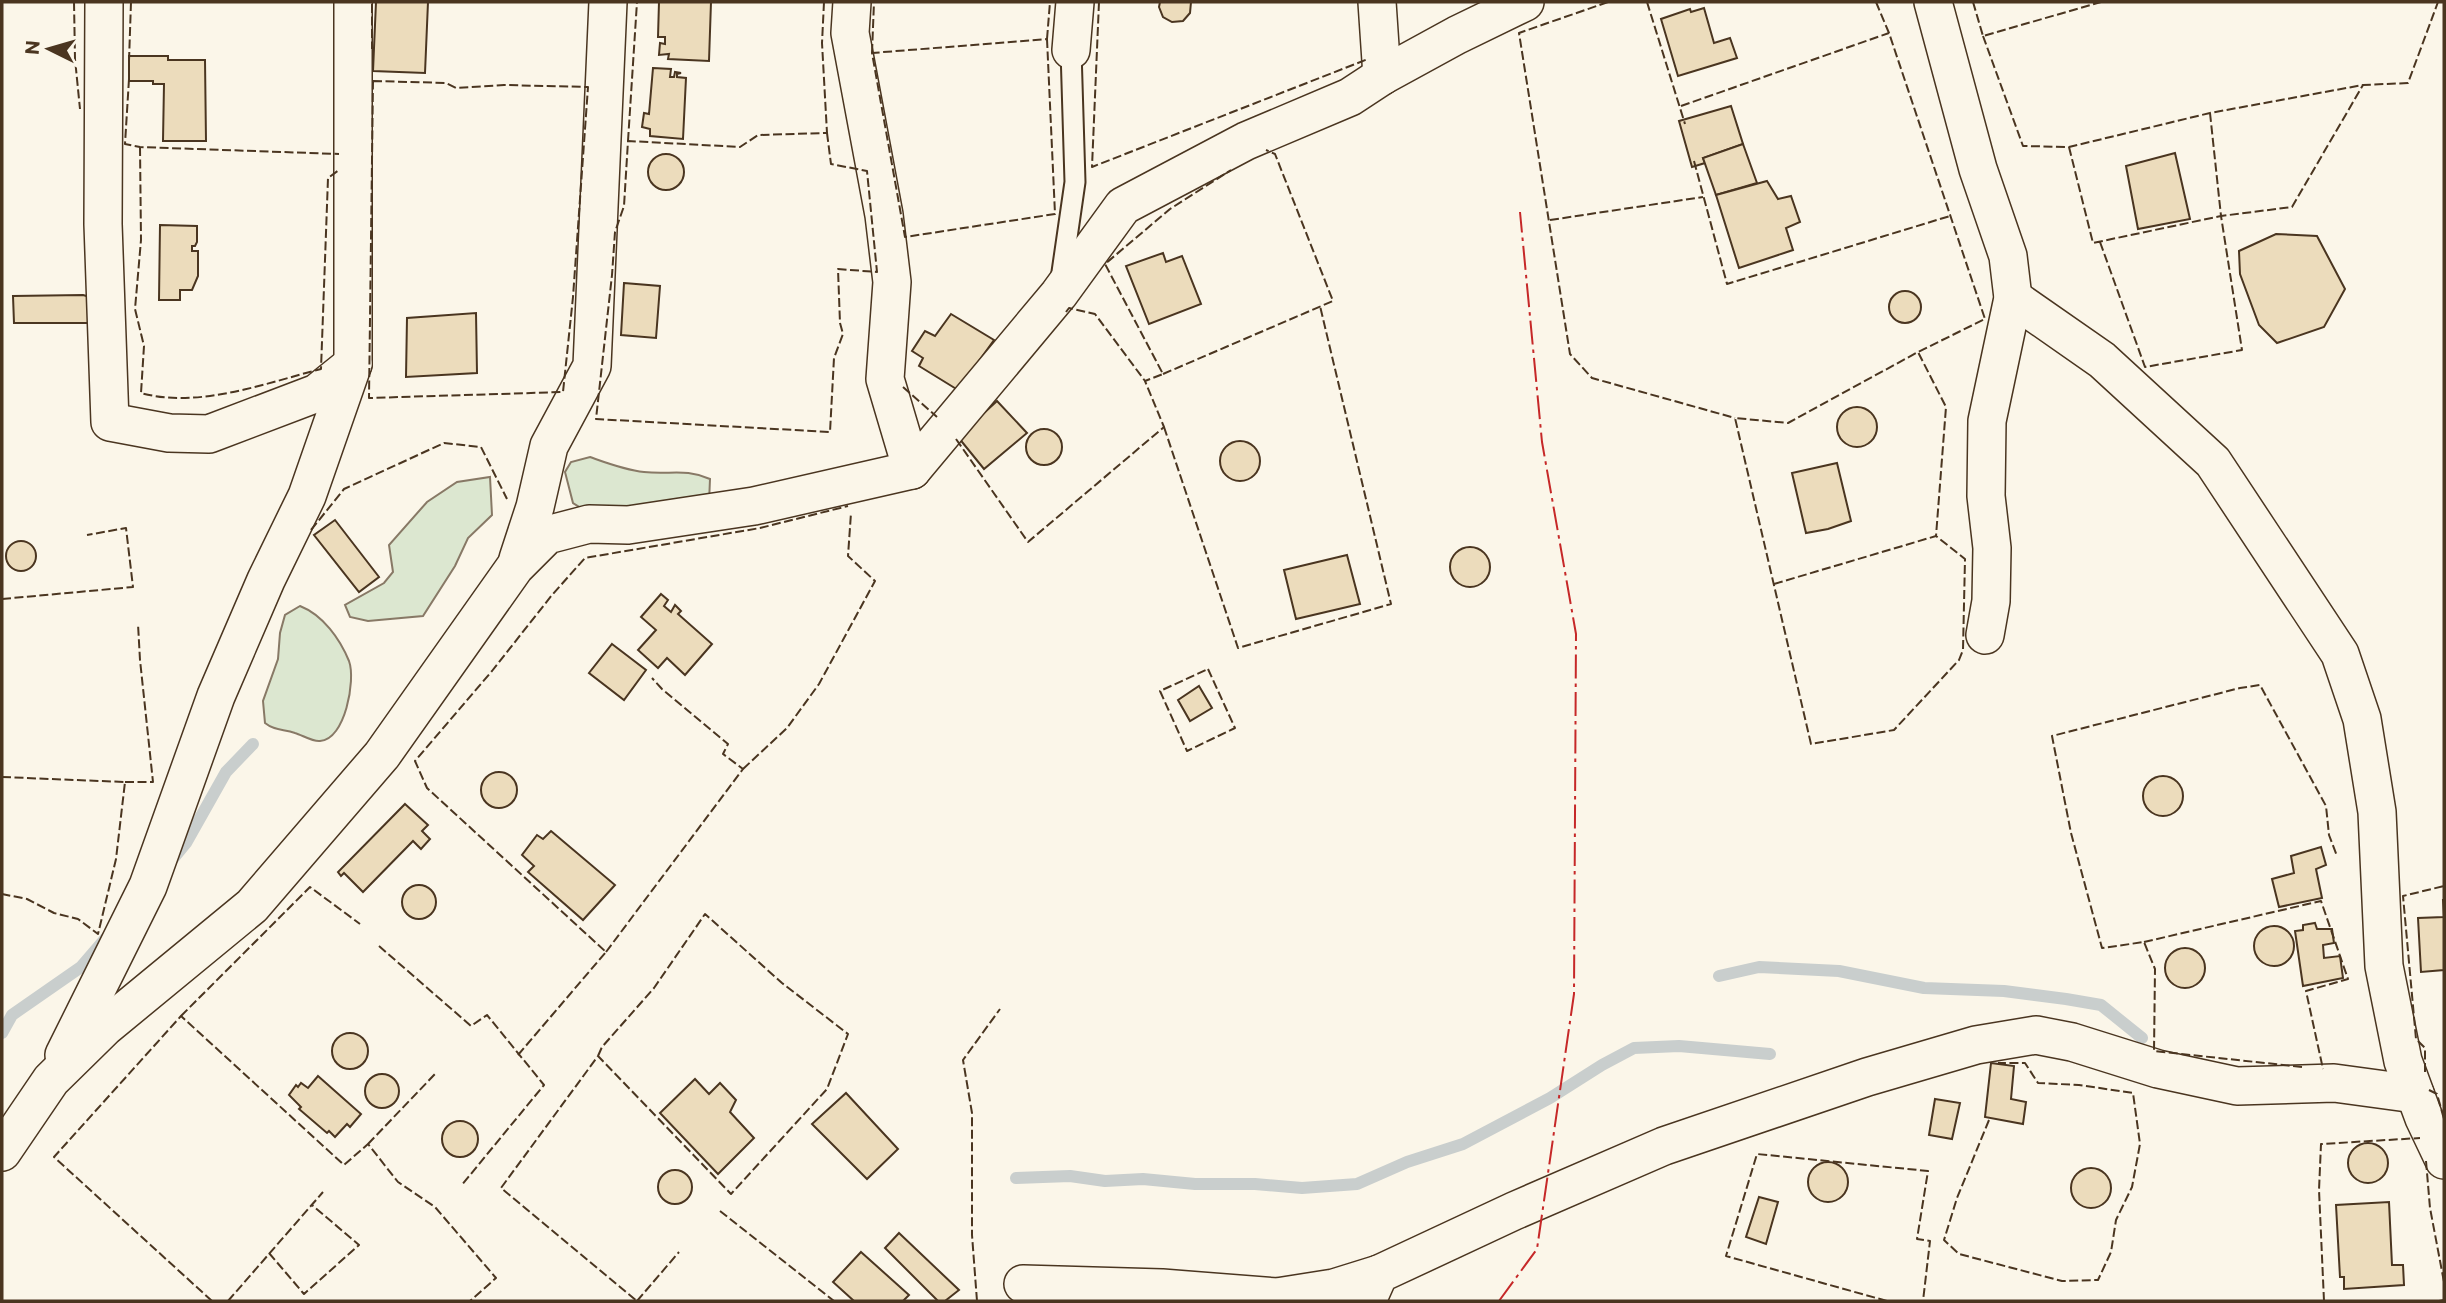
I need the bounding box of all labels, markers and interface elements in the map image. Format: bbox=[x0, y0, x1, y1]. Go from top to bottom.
north arrow bbox=[14, 14, 84, 84]
text: N bbox=[19, 39, 44, 56]

